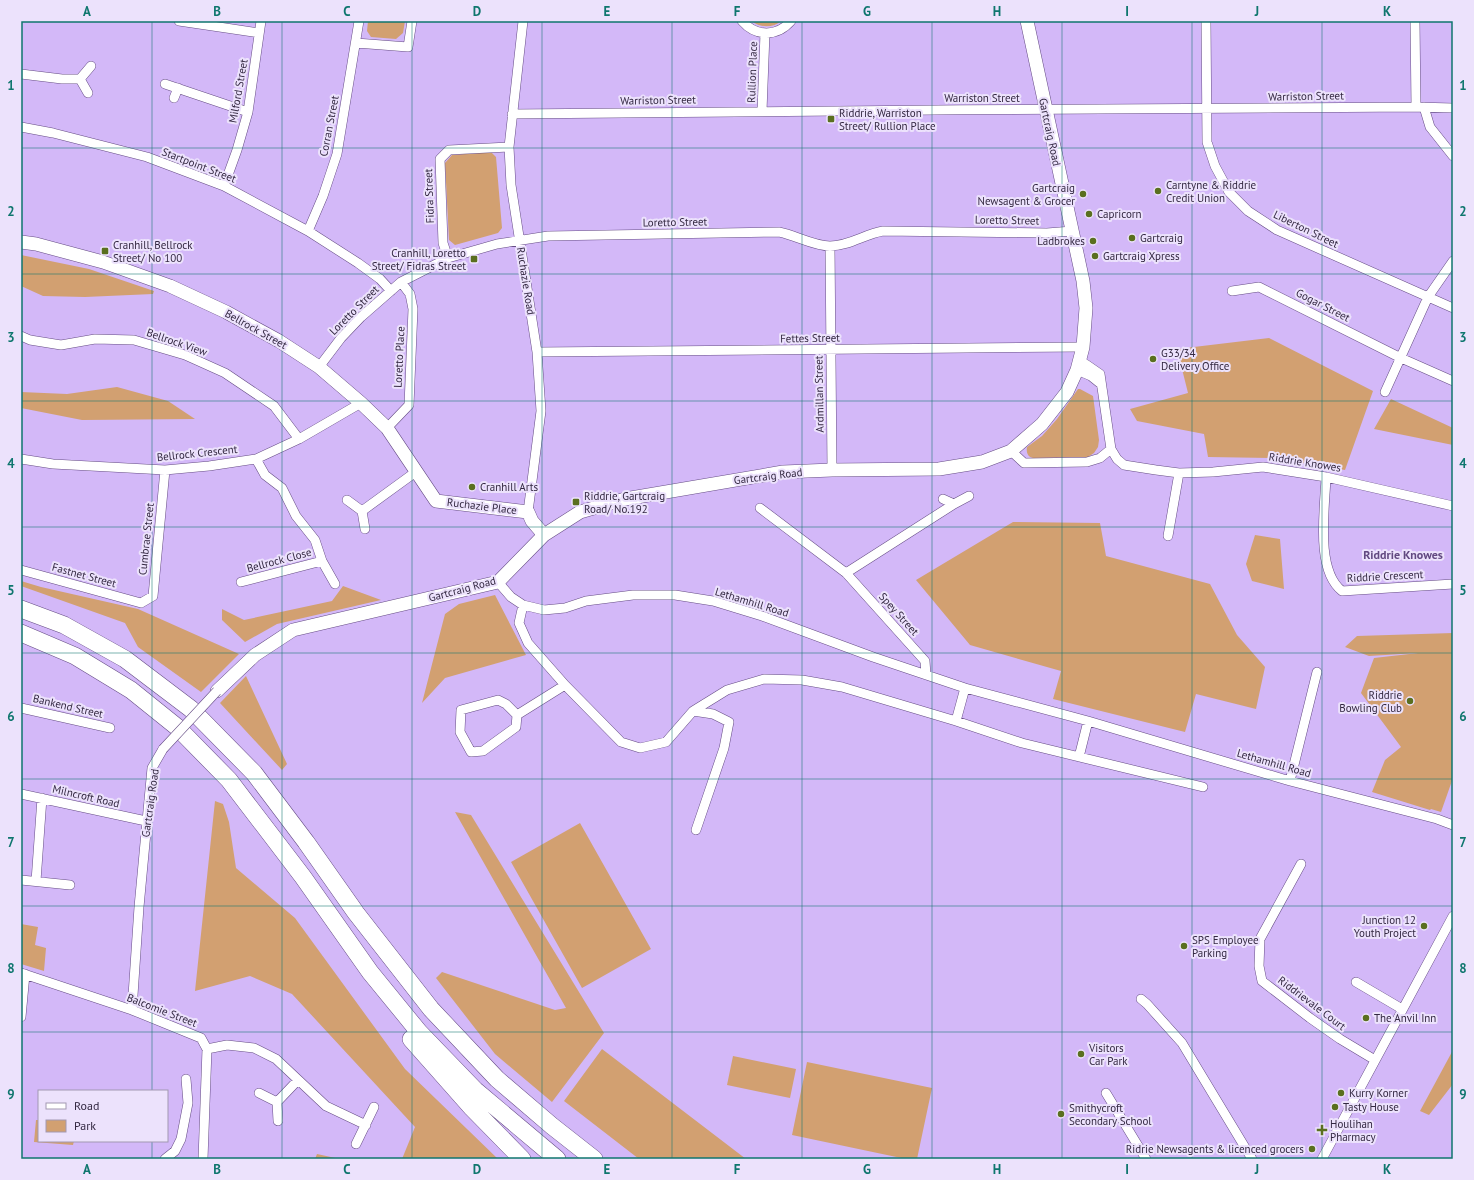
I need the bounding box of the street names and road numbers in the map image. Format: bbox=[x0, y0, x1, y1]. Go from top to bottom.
street label: Rullion Place bbox=[744, 41, 760, 103]
street label: Milford Street bbox=[225, 58, 251, 124]
street label: Warriston Street bbox=[1268, 88, 1344, 104]
street label: Warriston Street bbox=[944, 91, 1020, 105]
street label: Warriston Street bbox=[620, 92, 696, 108]
street label: Corran Street bbox=[316, 94, 342, 158]
street label: Gartcraig Road bbox=[1036, 97, 1064, 167]
street label: Startpoint Street bbox=[160, 144, 238, 186]
street label: Fidra Street bbox=[421, 168, 437, 224]
street label: Liberton Street bbox=[1271, 207, 1341, 251]
street label: Loretto Street bbox=[975, 212, 1040, 228]
street label: Loretto Street bbox=[643, 214, 708, 230]
street label: Ruchazie Road bbox=[514, 246, 538, 316]
street label: Loretto Street bbox=[326, 282, 382, 338]
street label: Gogar Street bbox=[1294, 285, 1353, 325]
street label: Bellrock Street bbox=[222, 306, 290, 352]
street label: Bellrock View bbox=[145, 325, 209, 359]
street label: Loretto Place bbox=[390, 325, 408, 388]
street label: Fettes Street bbox=[780, 330, 840, 346]
street label: Ardmillan Street bbox=[811, 355, 827, 433]
street label: Bellrock Crescent bbox=[156, 442, 238, 464]
street label: Riddrie Knowes bbox=[1268, 449, 1342, 475]
street label: Gartcraig Road bbox=[733, 465, 803, 487]
street label: Ruchazie Place bbox=[446, 495, 518, 517]
street label: Cumbrae Street bbox=[135, 502, 157, 576]
street label: Bellrock Close bbox=[245, 545, 313, 575]
street label: Fastnet Street bbox=[50, 560, 118, 590]
street label: Riddrie Crescent bbox=[1346, 567, 1424, 585]
street label: Gartcraig Road bbox=[427, 573, 497, 605]
street label: Lethamhill Road bbox=[713, 584, 791, 620]
street label: Spey Street bbox=[876, 590, 922, 639]
street label: Bankend Street bbox=[32, 691, 105, 721]
street label: Lethamhill Road bbox=[1235, 746, 1313, 780]
street label: Gartcraig Road bbox=[138, 768, 162, 838]
street label: Milncroft Road bbox=[51, 781, 121, 811]
street label: Riddrievale Court bbox=[1275, 973, 1349, 1033]
street label: Balcomie Street bbox=[125, 990, 199, 1030]

